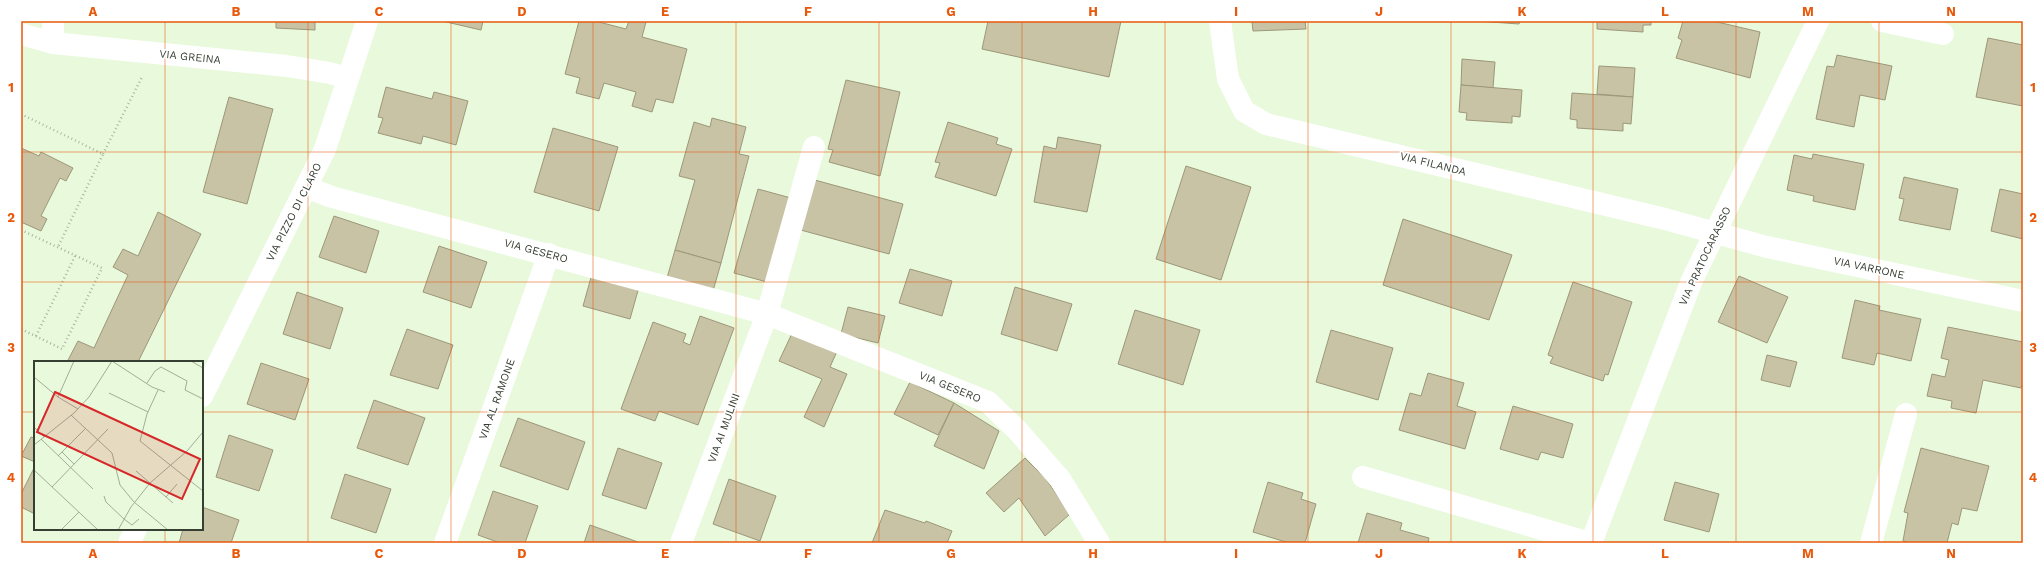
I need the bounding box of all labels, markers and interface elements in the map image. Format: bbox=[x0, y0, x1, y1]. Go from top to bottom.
text: A bbox=[89, 4, 98, 19]
text: B bbox=[232, 4, 241, 19]
text: C bbox=[375, 4, 384, 19]
text: D bbox=[517, 4, 527, 19]
text: E bbox=[661, 4, 669, 19]
text: F bbox=[804, 4, 812, 19]
text: G bbox=[946, 4, 956, 19]
text: H bbox=[1088, 4, 1098, 19]
text: I bbox=[1234, 4, 1238, 19]
text: J bbox=[1375, 4, 1383, 19]
text: K bbox=[1517, 4, 1527, 19]
text: L bbox=[1661, 4, 1669, 19]
text: M bbox=[1802, 4, 1814, 19]
text: N bbox=[1946, 4, 1956, 19]
street label: VIA GREINA bbox=[159, 47, 221, 67]
text: 1 bbox=[8, 80, 14, 95]
text: 1 bbox=[2030, 80, 2036, 95]
street label: VIA FILANDA bbox=[1399, 149, 1467, 179]
street label: VIA PIZZO DI CLARO bbox=[264, 161, 324, 263]
street label: VIA PRATOCARASSO bbox=[1676, 205, 1734, 307]
text: 2 bbox=[7, 210, 15, 225]
text: 2 bbox=[2029, 210, 2037, 225]
street label: VIA GESERO bbox=[503, 236, 569, 266]
street label: VIA VARRONE bbox=[1832, 254, 1906, 282]
text: 3 bbox=[7, 340, 15, 355]
text: 3 bbox=[2029, 340, 2037, 355]
street label: VIA AL RAMONE bbox=[476, 357, 518, 441]
inset map bbox=[34, 361, 203, 530]
street label: VIA GESERO bbox=[917, 369, 983, 405]
street label: VIA AI MULINI bbox=[705, 391, 743, 465]
text: 4 bbox=[7, 470, 16, 485]
text: 4 bbox=[2029, 470, 2038, 485]
text: A bbox=[89, 546, 98, 561]
text: B bbox=[232, 546, 241, 561]
text: C bbox=[375, 546, 384, 561]
text: D bbox=[517, 546, 527, 561]
text: E bbox=[661, 546, 669, 561]
text: F bbox=[804, 546, 812, 561]
text: G bbox=[946, 546, 956, 561]
text: H bbox=[1088, 546, 1098, 561]
text: I bbox=[1234, 546, 1238, 561]
text: J bbox=[1375, 546, 1383, 561]
text: K bbox=[1517, 546, 1527, 561]
text: L bbox=[1661, 546, 1669, 561]
text: M bbox=[1802, 546, 1814, 561]
text: N bbox=[1946, 546, 1956, 561]

